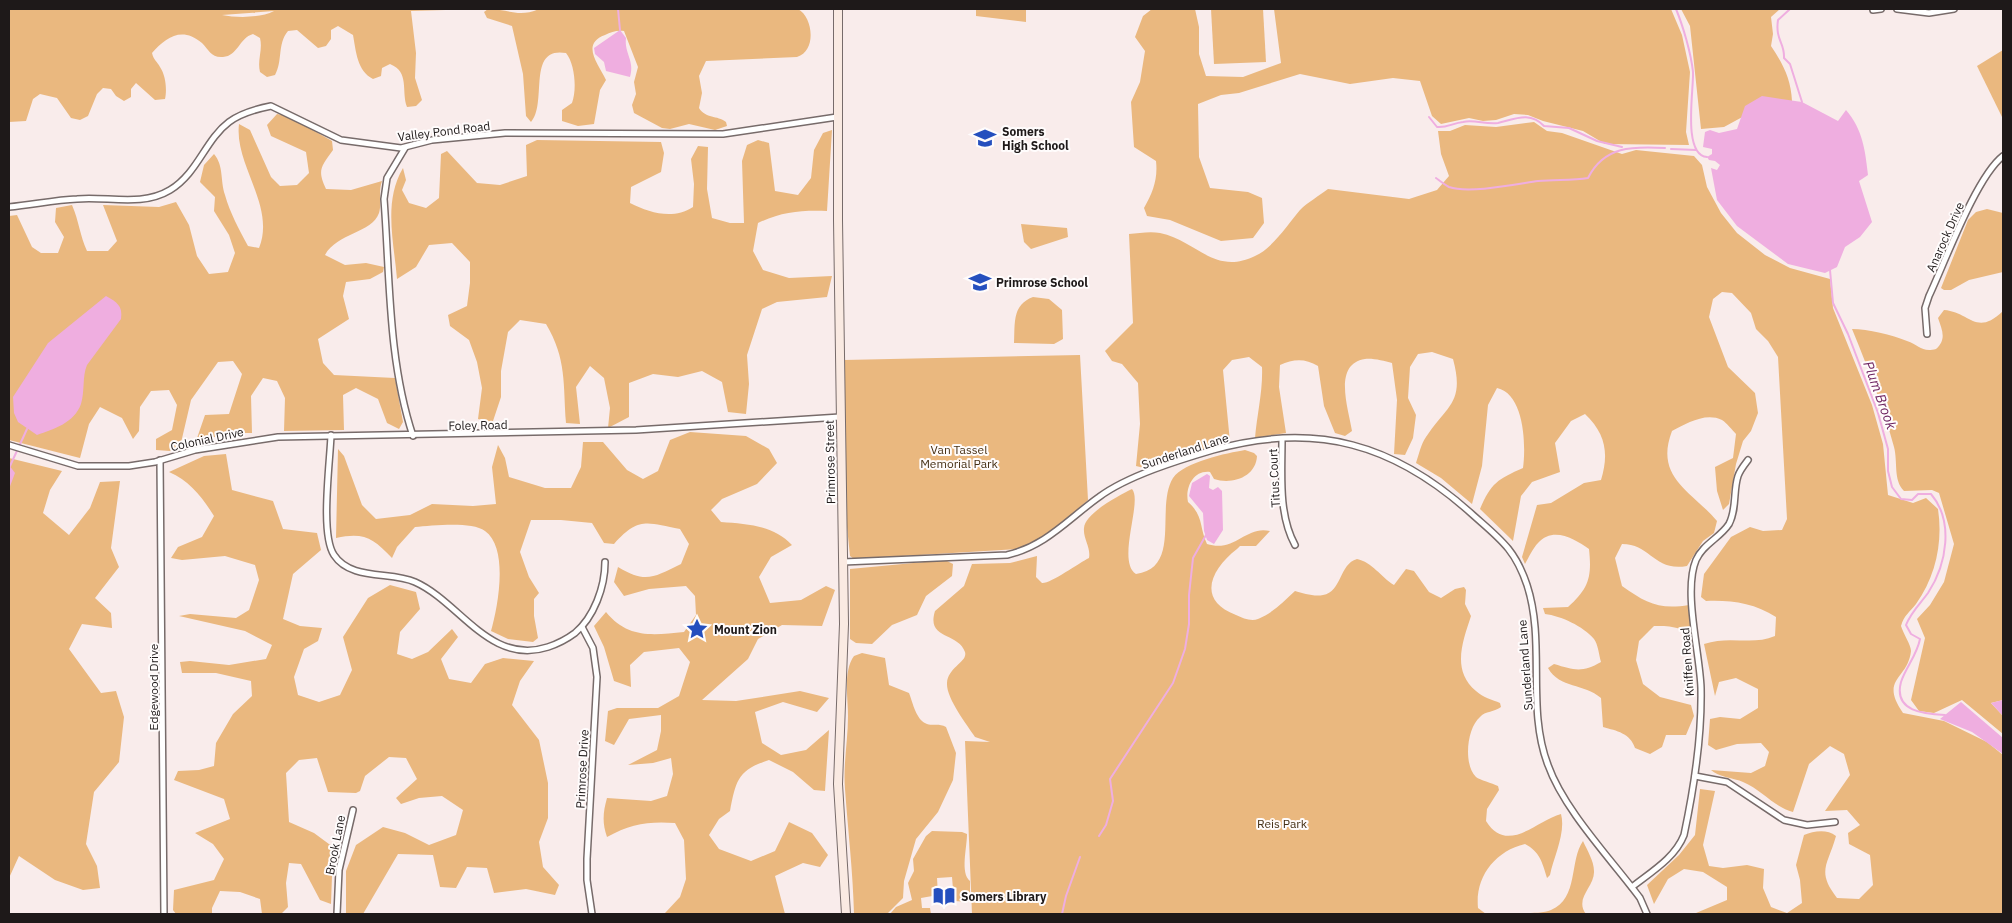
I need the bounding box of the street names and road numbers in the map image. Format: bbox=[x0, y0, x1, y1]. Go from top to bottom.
street label: Valley Pond Road bbox=[397, 118, 491, 144]
street label: Anarock Drive bbox=[1923, 199, 1967, 274]
street label: Foley Road bbox=[448, 417, 508, 433]
street label: Primrose Street bbox=[822, 420, 838, 504]
street label: Colonial Drive bbox=[169, 424, 245, 454]
street label: Sunderland Lane bbox=[1140, 430, 1231, 472]
street label: Titus Court bbox=[1265, 448, 1283, 508]
street label: Sunderland Lane bbox=[1514, 619, 1536, 711]
street label: Kniffen Road bbox=[1677, 627, 1697, 697]
street label: Edgewood Drive bbox=[146, 643, 161, 730]
street label: Primrose Drive bbox=[572, 729, 592, 809]
street label: Brook Lane bbox=[322, 813, 348, 876]

